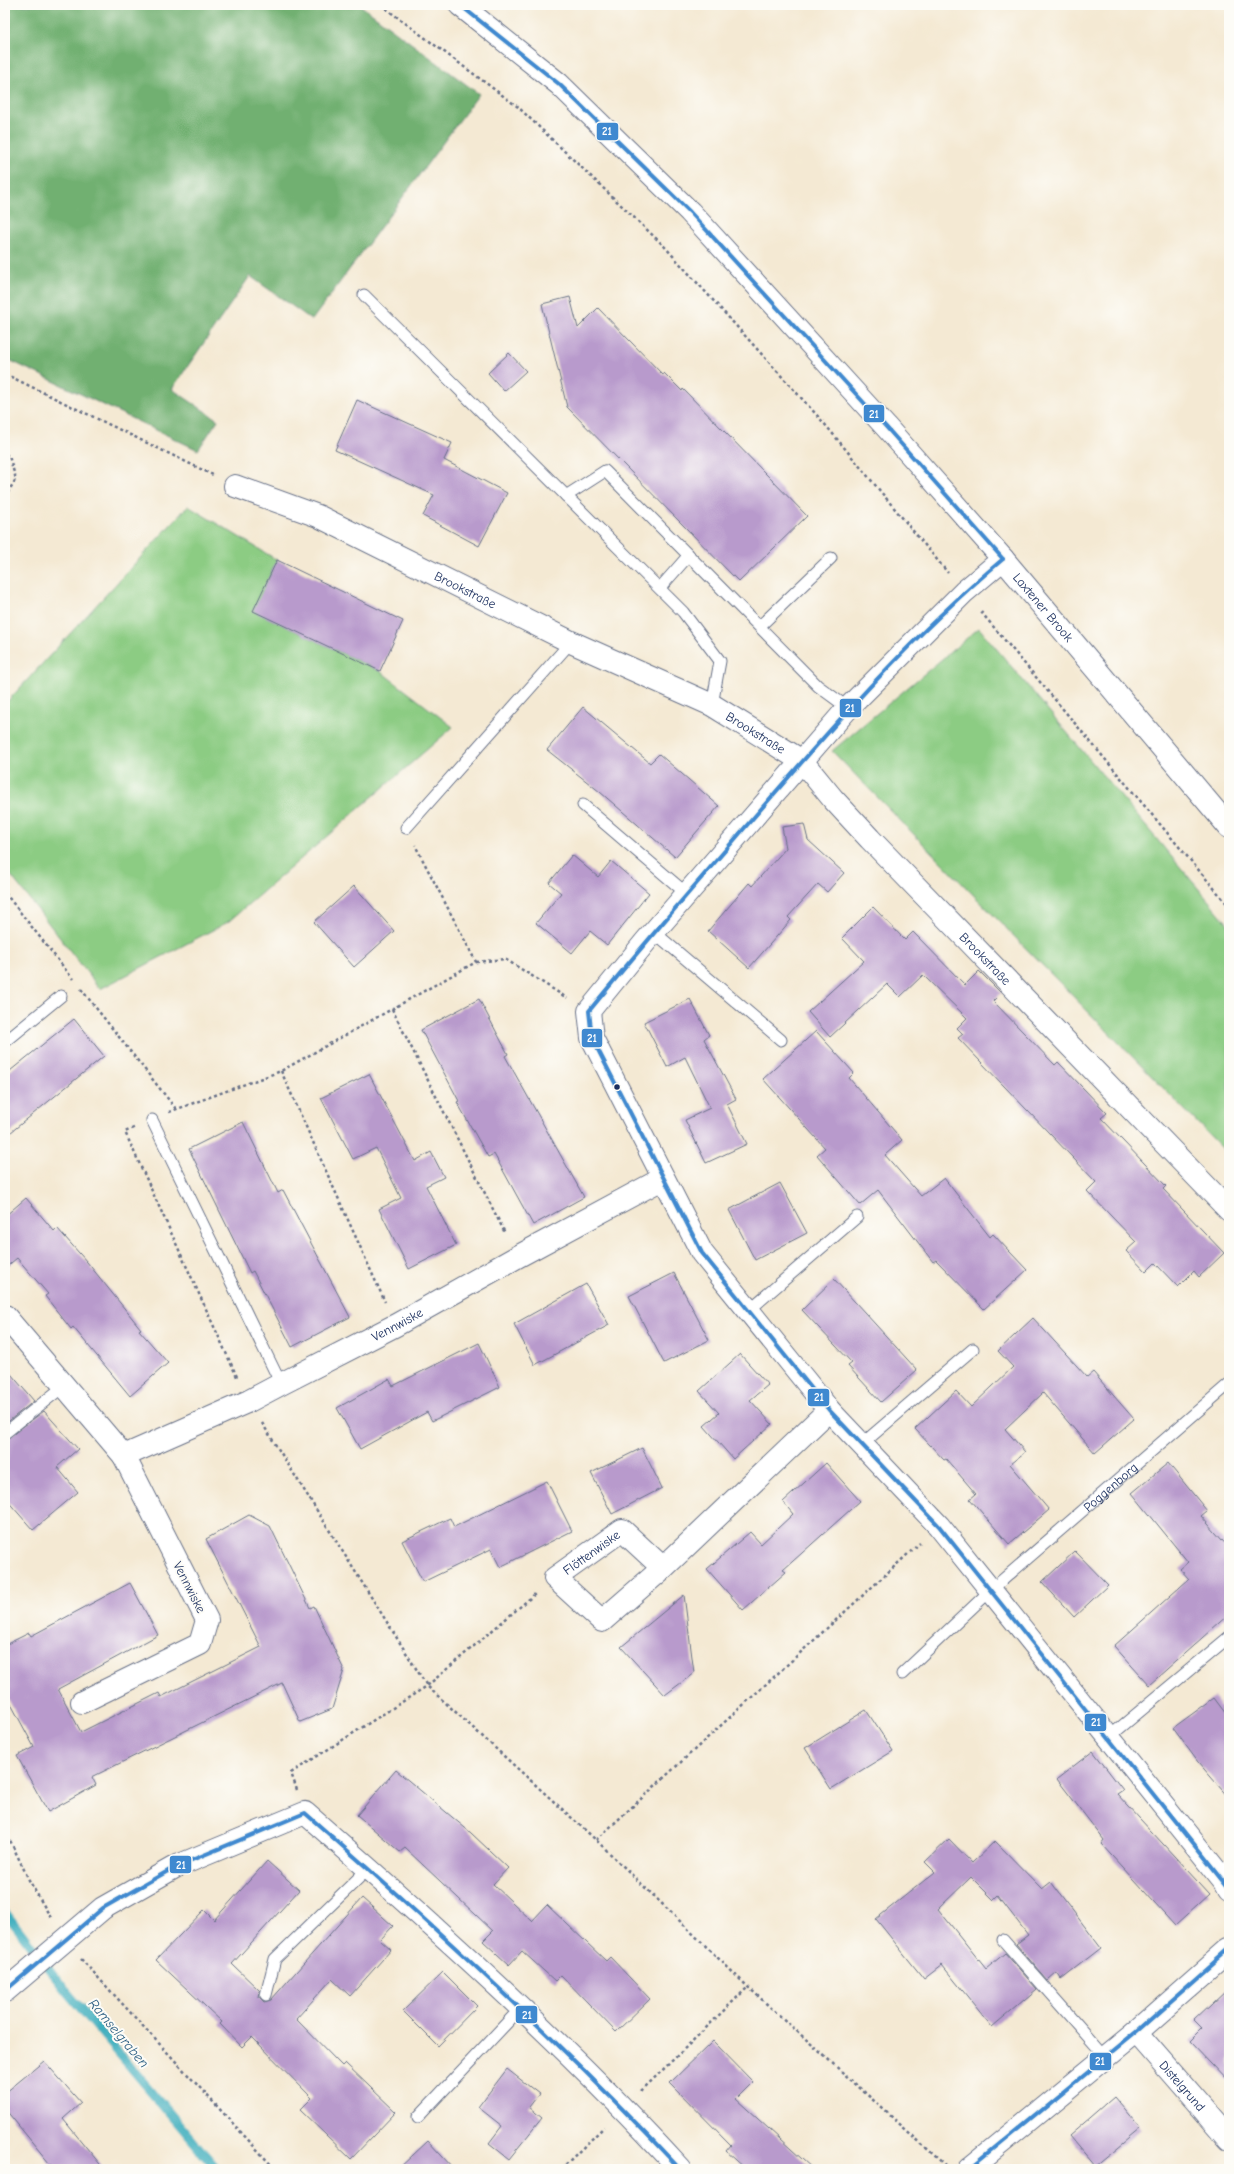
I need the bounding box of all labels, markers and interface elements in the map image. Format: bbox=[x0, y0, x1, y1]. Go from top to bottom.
line badge: 21 bbox=[596, 122, 619, 141]
text: 21 bbox=[602, 125, 612, 138]
line badge: 21 bbox=[863, 404, 885, 423]
text: 21 bbox=[869, 408, 879, 421]
street label: Brookstraße bbox=[432, 568, 499, 612]
street label: Laxtener Brook bbox=[1010, 570, 1077, 645]
line badge: 21 bbox=[839, 698, 862, 718]
text: 21 bbox=[845, 702, 855, 715]
street label: Brookstraße bbox=[723, 709, 789, 757]
street label: Brookstraße bbox=[956, 929, 1014, 988]
line badge: 21 bbox=[581, 1028, 603, 1048]
text: 21 bbox=[587, 1032, 597, 1045]
unlabelled marker bbox=[612, 1082, 622, 1092]
street label: Vennwiske bbox=[369, 1304, 426, 1344]
line badge: 21 bbox=[807, 1388, 830, 1407]
text: 21 bbox=[814, 1391, 824, 1404]
street label: Poggenborg bbox=[1080, 1460, 1141, 1515]
street label: Flöttenwiske bbox=[560, 1527, 623, 1578]
street label: Vennwiske bbox=[170, 1559, 209, 1616]
line badge: 21 bbox=[1084, 1713, 1107, 1732]
text: 21 bbox=[1091, 1716, 1101, 1729]
line badge: 21 bbox=[169, 1855, 192, 1874]
text: 21 bbox=[176, 1859, 186, 1872]
water label: Ramselgraben bbox=[85, 1995, 153, 2072]
line badge: 21 bbox=[515, 2005, 538, 2024]
text: 21 bbox=[522, 2009, 532, 2022]
line badge: 21 bbox=[1089, 2052, 1112, 2071]
text: 21 bbox=[1095, 2055, 1105, 2068]
street label: Distelgrund bbox=[1156, 2058, 1208, 2114]

